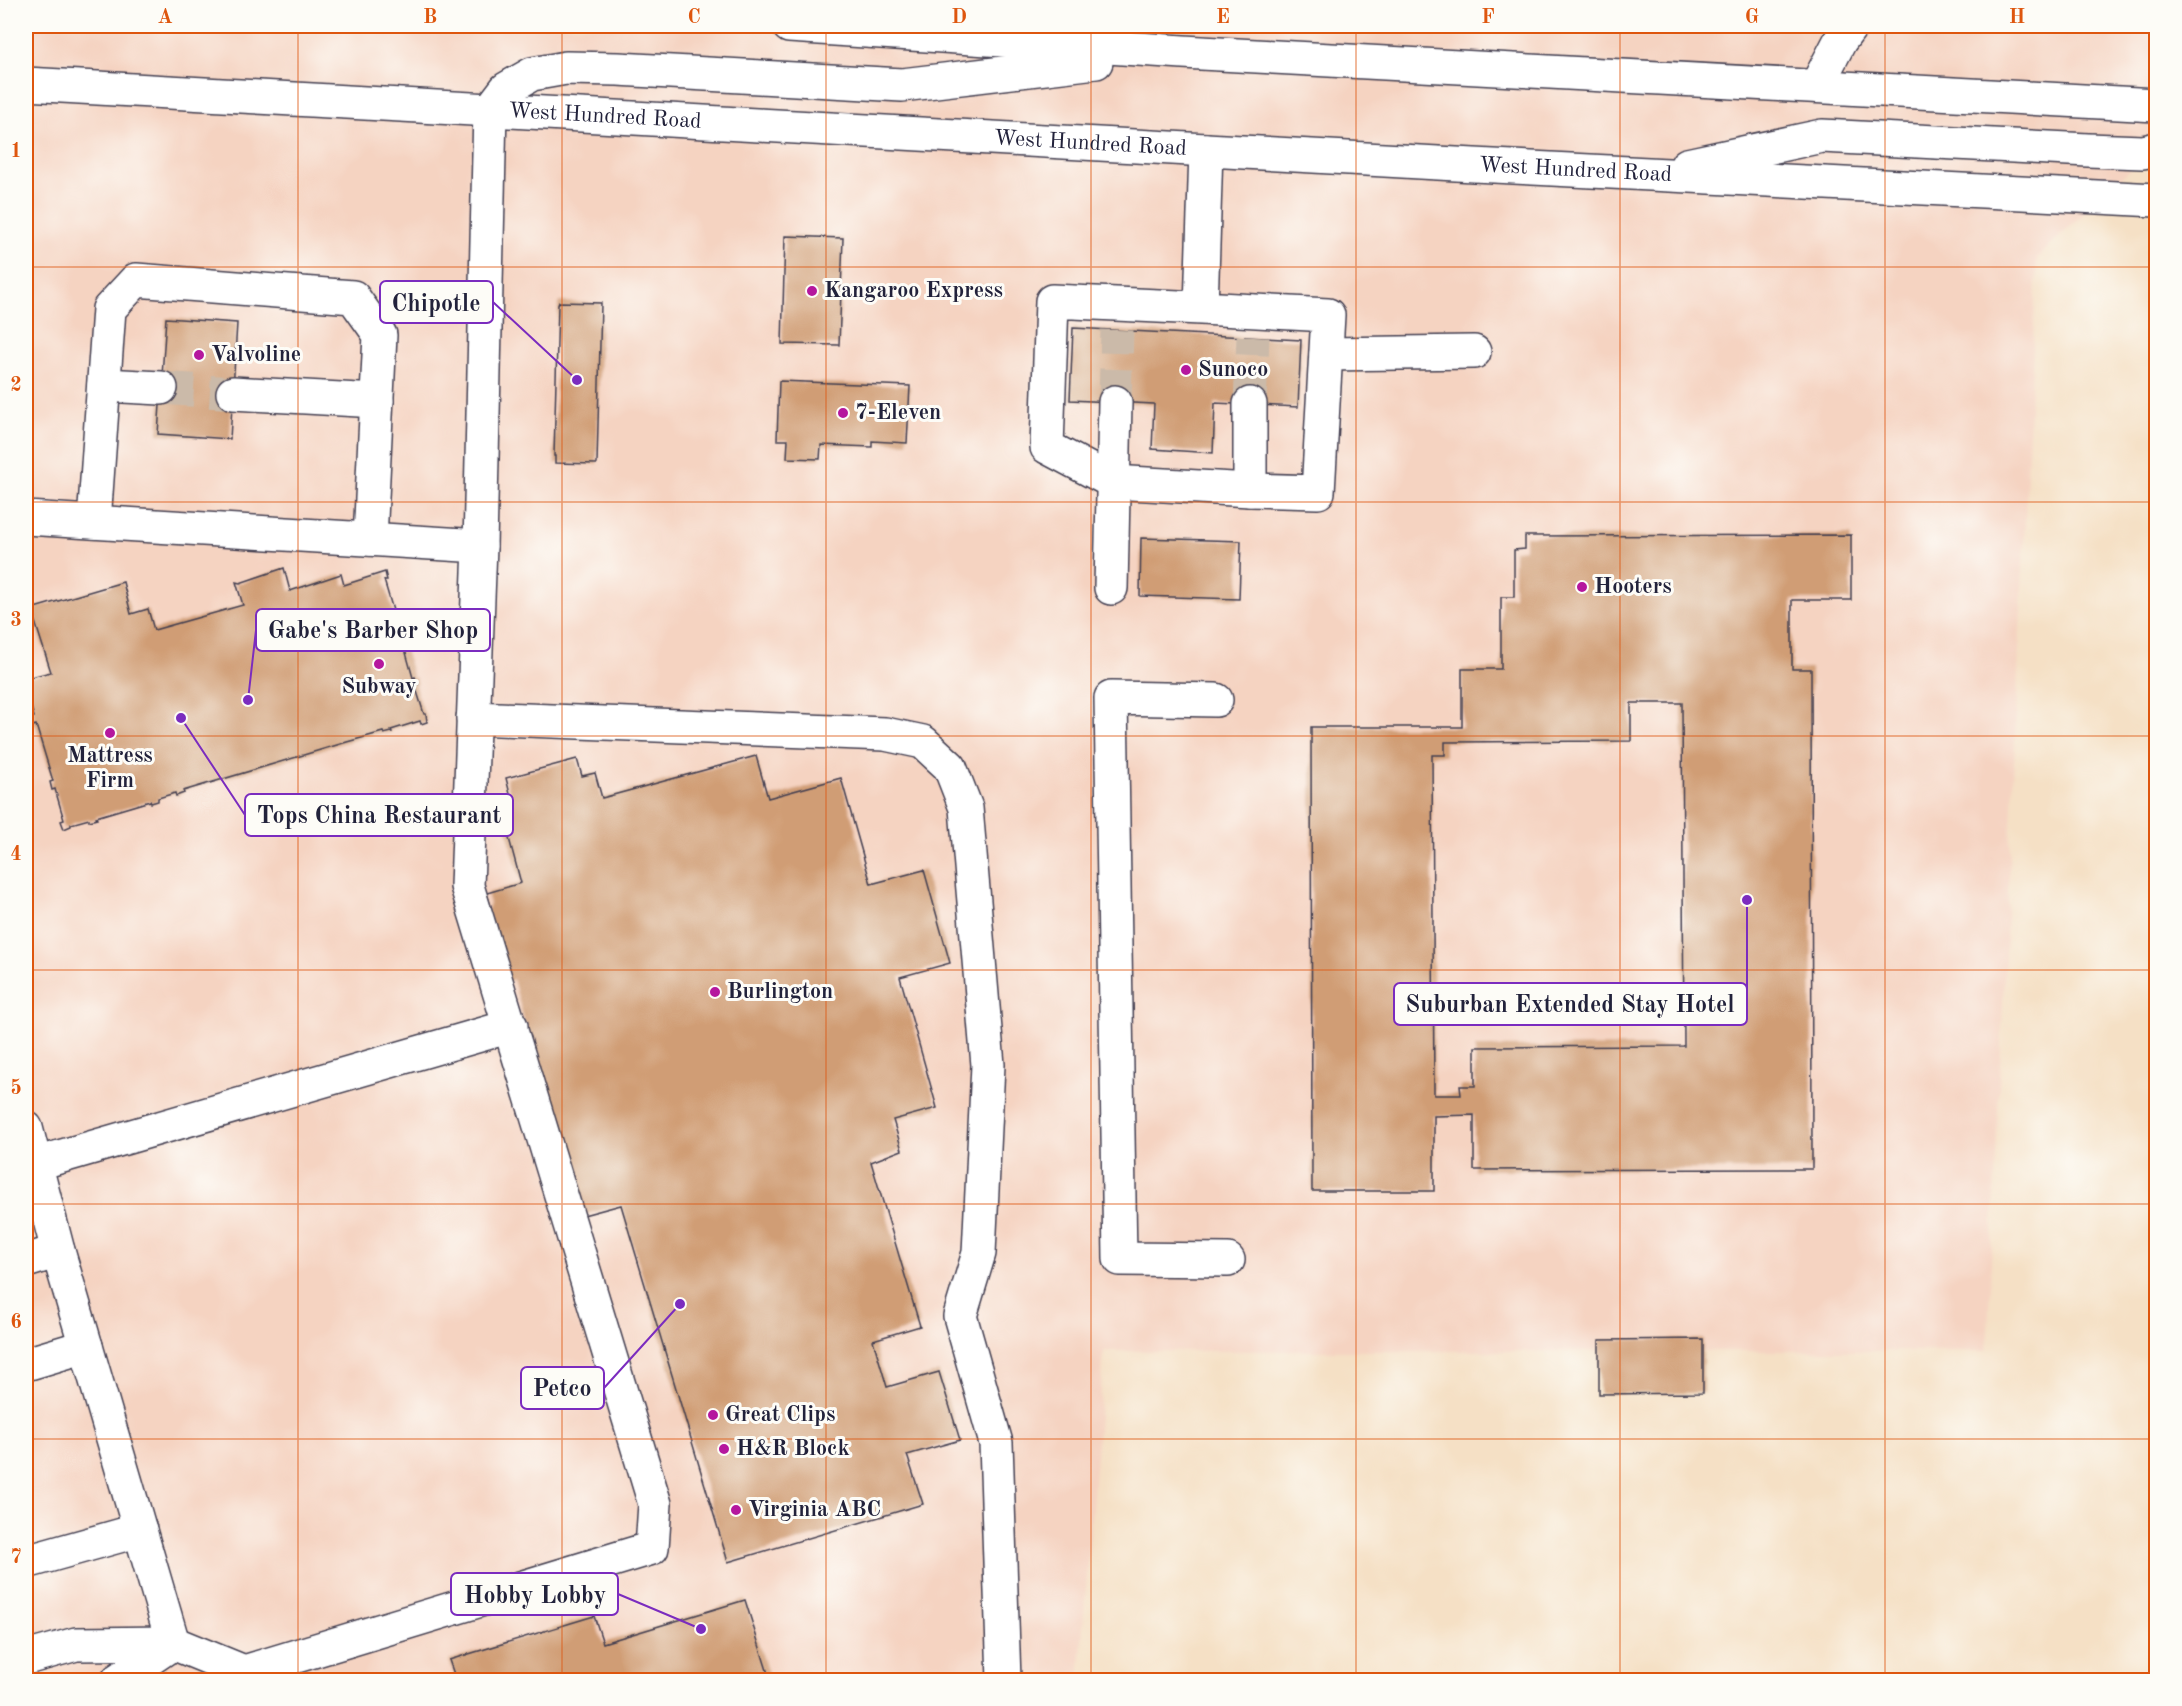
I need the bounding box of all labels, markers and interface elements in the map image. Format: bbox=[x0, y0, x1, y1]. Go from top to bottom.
text: A bbox=[157, 8, 173, 28]
text: B bbox=[423, 8, 437, 28]
text: C bbox=[687, 8, 701, 28]
text: D bbox=[951, 8, 967, 28]
text: E bbox=[1216, 8, 1230, 28]
text: F bbox=[1481, 8, 1495, 28]
text: G bbox=[1745, 8, 1759, 28]
text: H bbox=[2009, 8, 2025, 28]
street label: West Hundred Road bbox=[508, 100, 702, 133]
street label: West Hundred Road bbox=[993, 127, 1187, 160]
text: 1 bbox=[10, 142, 22, 162]
street label: West Hundred Road bbox=[1479, 154, 1673, 186]
place label: Kangaroo Express bbox=[824, 280, 1003, 302]
callout: Chipotle bbox=[380, 281, 493, 323]
marker: Kangaroo Express bbox=[805, 284, 819, 298]
text: Chipotle bbox=[392, 293, 481, 317]
place label: Valvoline bbox=[211, 344, 301, 366]
marker: Valvoline bbox=[192, 348, 206, 362]
place label: Sunoco bbox=[1198, 359, 1268, 381]
marker: Sunoco bbox=[1179, 363, 1193, 377]
text: 2 bbox=[10, 376, 22, 396]
place label: 7-Eleven bbox=[855, 402, 941, 424]
marker: 7-Eleven bbox=[836, 406, 850, 420]
place label: Hooters bbox=[1594, 576, 1672, 598]
marker: Hooters bbox=[1575, 580, 1589, 594]
callout: Gabe's Barber Shop bbox=[256, 609, 490, 651]
text: 3 bbox=[10, 611, 22, 631]
text: Gabe's Barber Shop bbox=[268, 620, 478, 644]
marker: Subway bbox=[372, 657, 386, 671]
place label: Subway bbox=[341, 676, 417, 698]
marker: Mattress Firm bbox=[103, 726, 117, 740]
place label: Mattress Firm bbox=[67, 745, 153, 792]
callout: Tops China Restaurant bbox=[245, 794, 513, 836]
text: Tops China Restaurant bbox=[257, 805, 501, 829]
text: 4 bbox=[10, 845, 22, 865]
place label: Burlington bbox=[727, 981, 833, 1003]
callout: Suburban Extended Stay Hotel bbox=[1394, 983, 1747, 1025]
marker: Burlington bbox=[708, 985, 722, 999]
text: Suburban Extended Stay Hotel bbox=[1405, 994, 1735, 1018]
text: 5 bbox=[10, 1078, 22, 1099]
text: 6 bbox=[10, 1313, 22, 1333]
callout: Petco bbox=[521, 1367, 604, 1409]
text: Petco bbox=[533, 1378, 592, 1402]
place label: Great Clips bbox=[725, 1404, 835, 1426]
marker: Great Clips bbox=[706, 1408, 720, 1422]
place label: H&R Block bbox=[736, 1438, 850, 1460]
marker: H&R Block bbox=[717, 1442, 731, 1456]
place label: Virginia ABC bbox=[748, 1499, 881, 1521]
marker: Virginia ABC bbox=[729, 1503, 743, 1517]
text: 7 bbox=[10, 1548, 22, 1568]
callout: Hobby Lobby bbox=[451, 1573, 618, 1615]
text: Hobby Lobby bbox=[464, 1585, 606, 1609]

